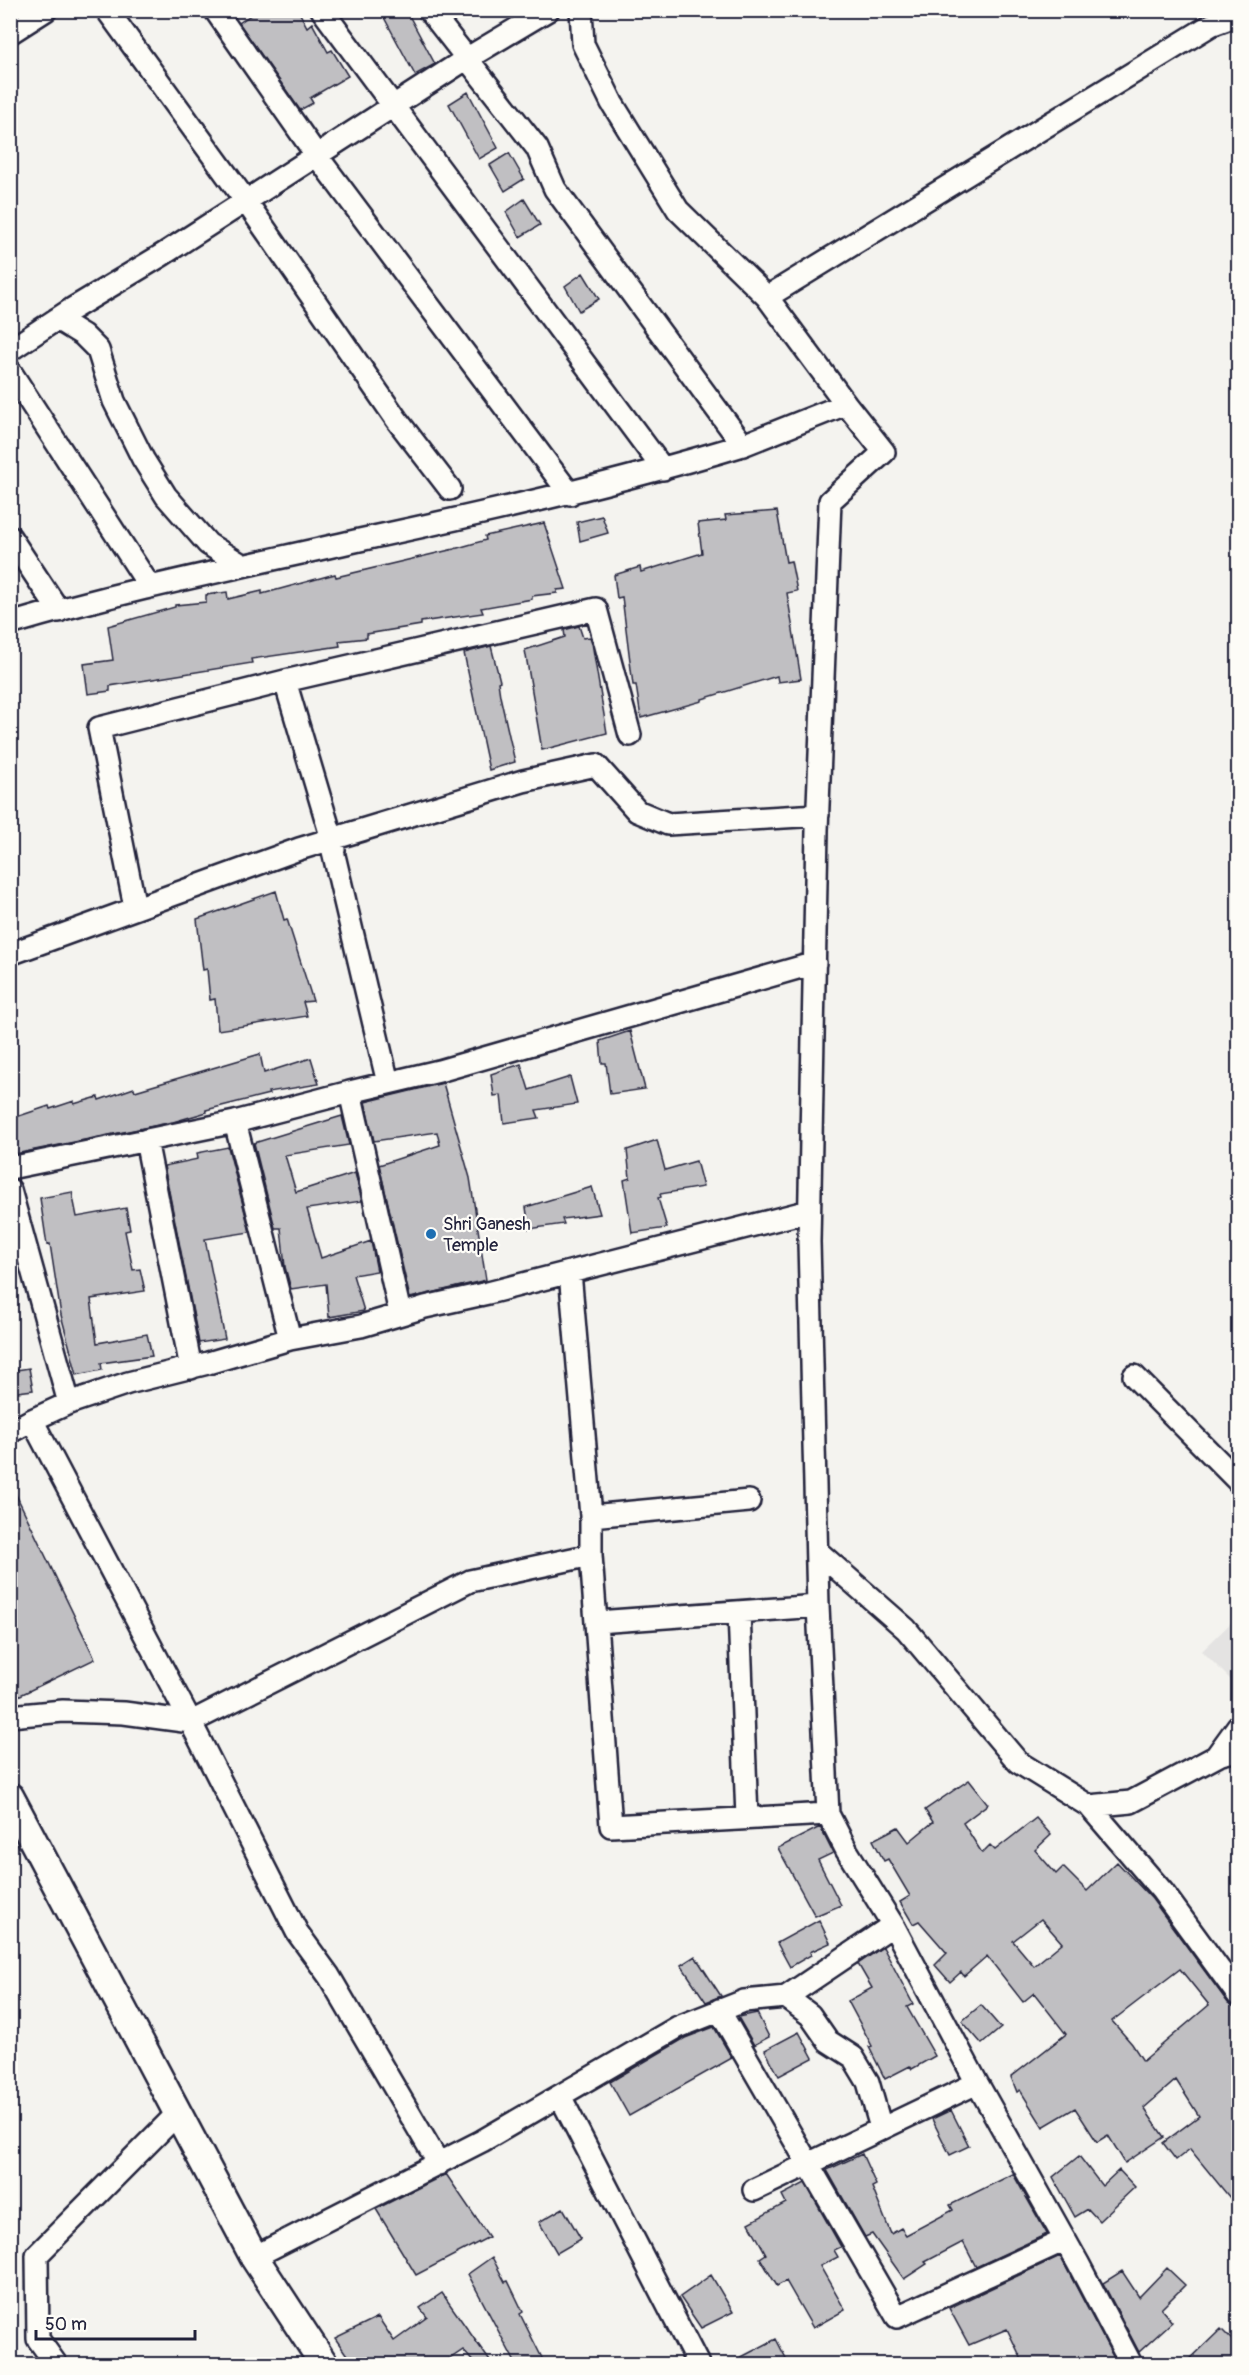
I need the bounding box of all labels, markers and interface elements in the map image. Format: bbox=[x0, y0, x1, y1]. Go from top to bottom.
place label: Shri Ganesh Temple bbox=[443, 1213, 531, 1257]
marker: Shri Ganesh Temple bbox=[424, 1227, 438, 1241]
scale bar bbox=[36, 2303, 195, 2341]
text: 50 m bbox=[45, 2313, 87, 2336]

